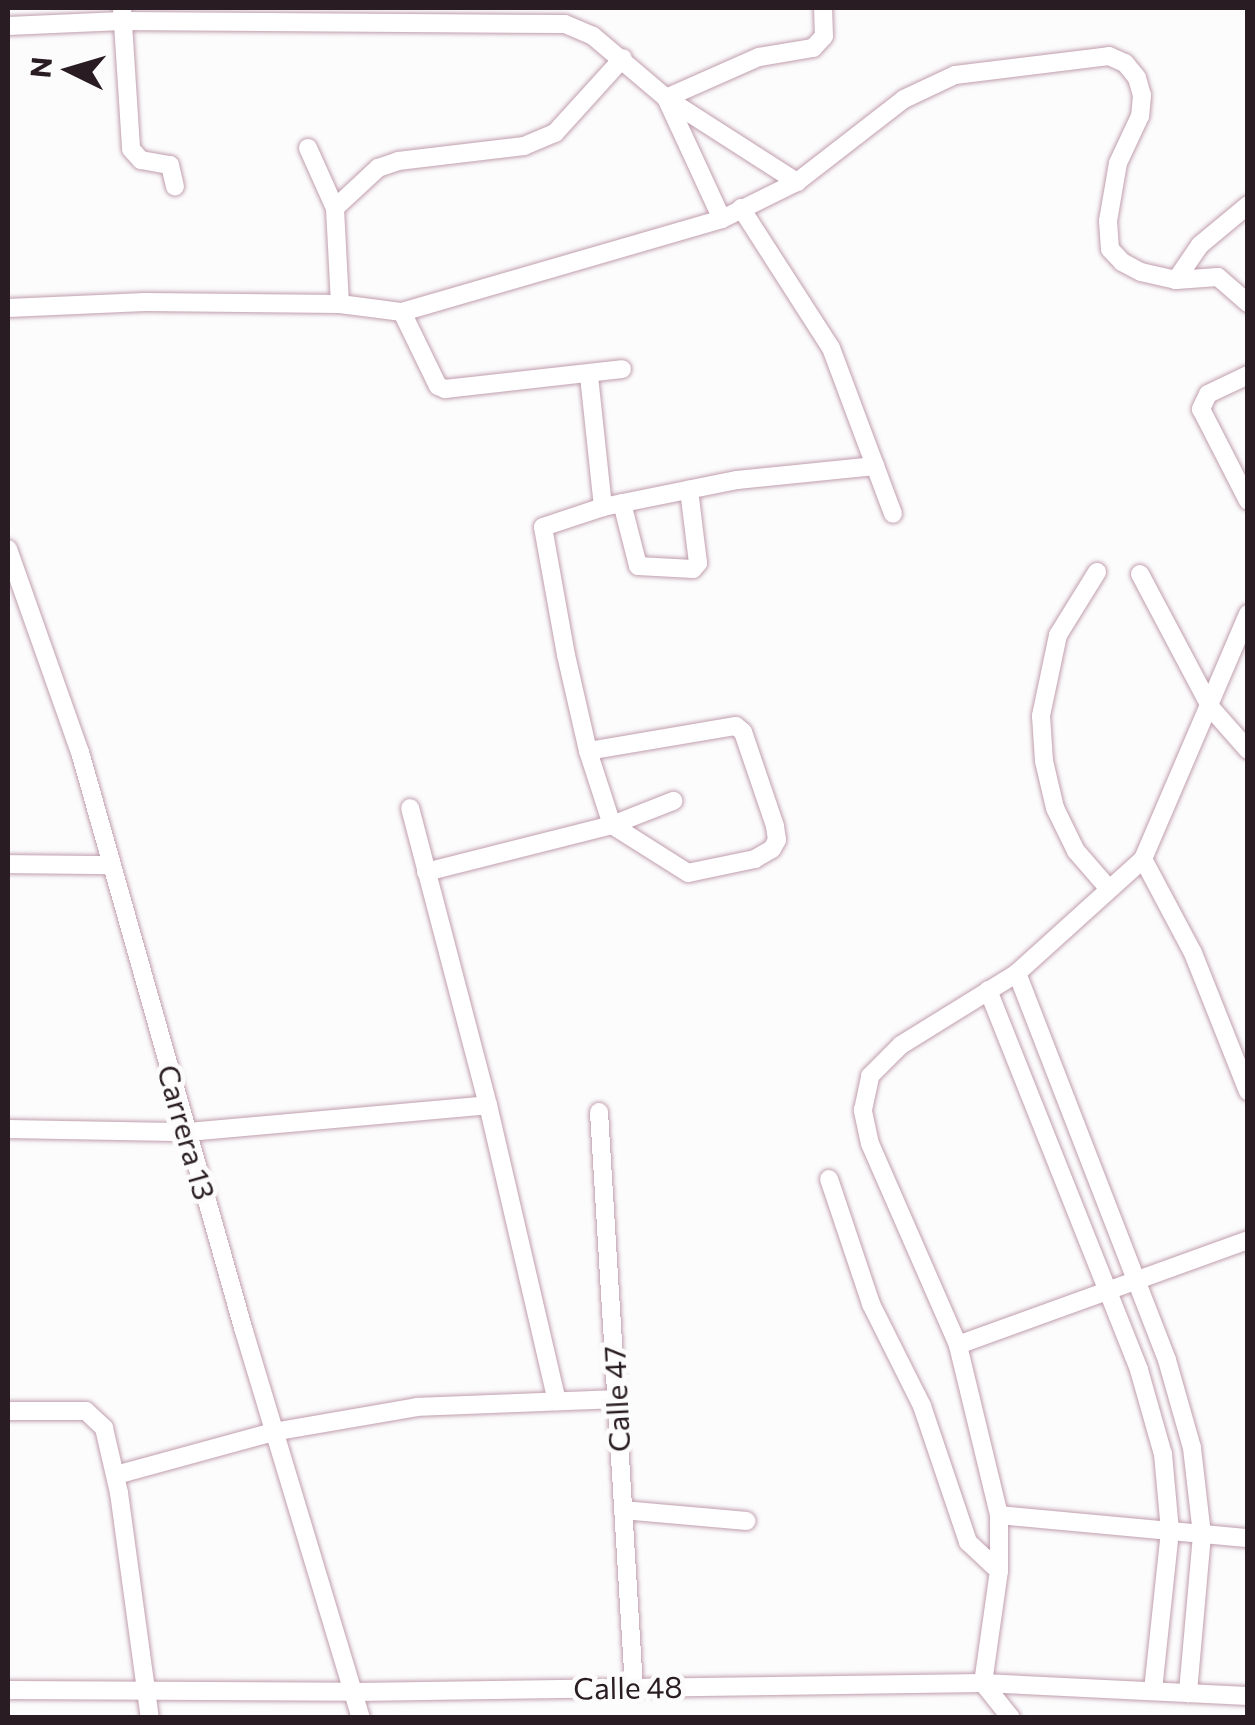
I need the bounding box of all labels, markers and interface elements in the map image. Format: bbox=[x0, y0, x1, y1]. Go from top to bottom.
north arrow bbox=[20, 20, 120, 120]
text: N bbox=[22, 55, 58, 79]
street label: Carrera 13 bbox=[151, 1060, 223, 1204]
street label: Calle 47 bbox=[595, 1345, 637, 1453]
street label: Calle 48 bbox=[573, 1668, 683, 1706]

